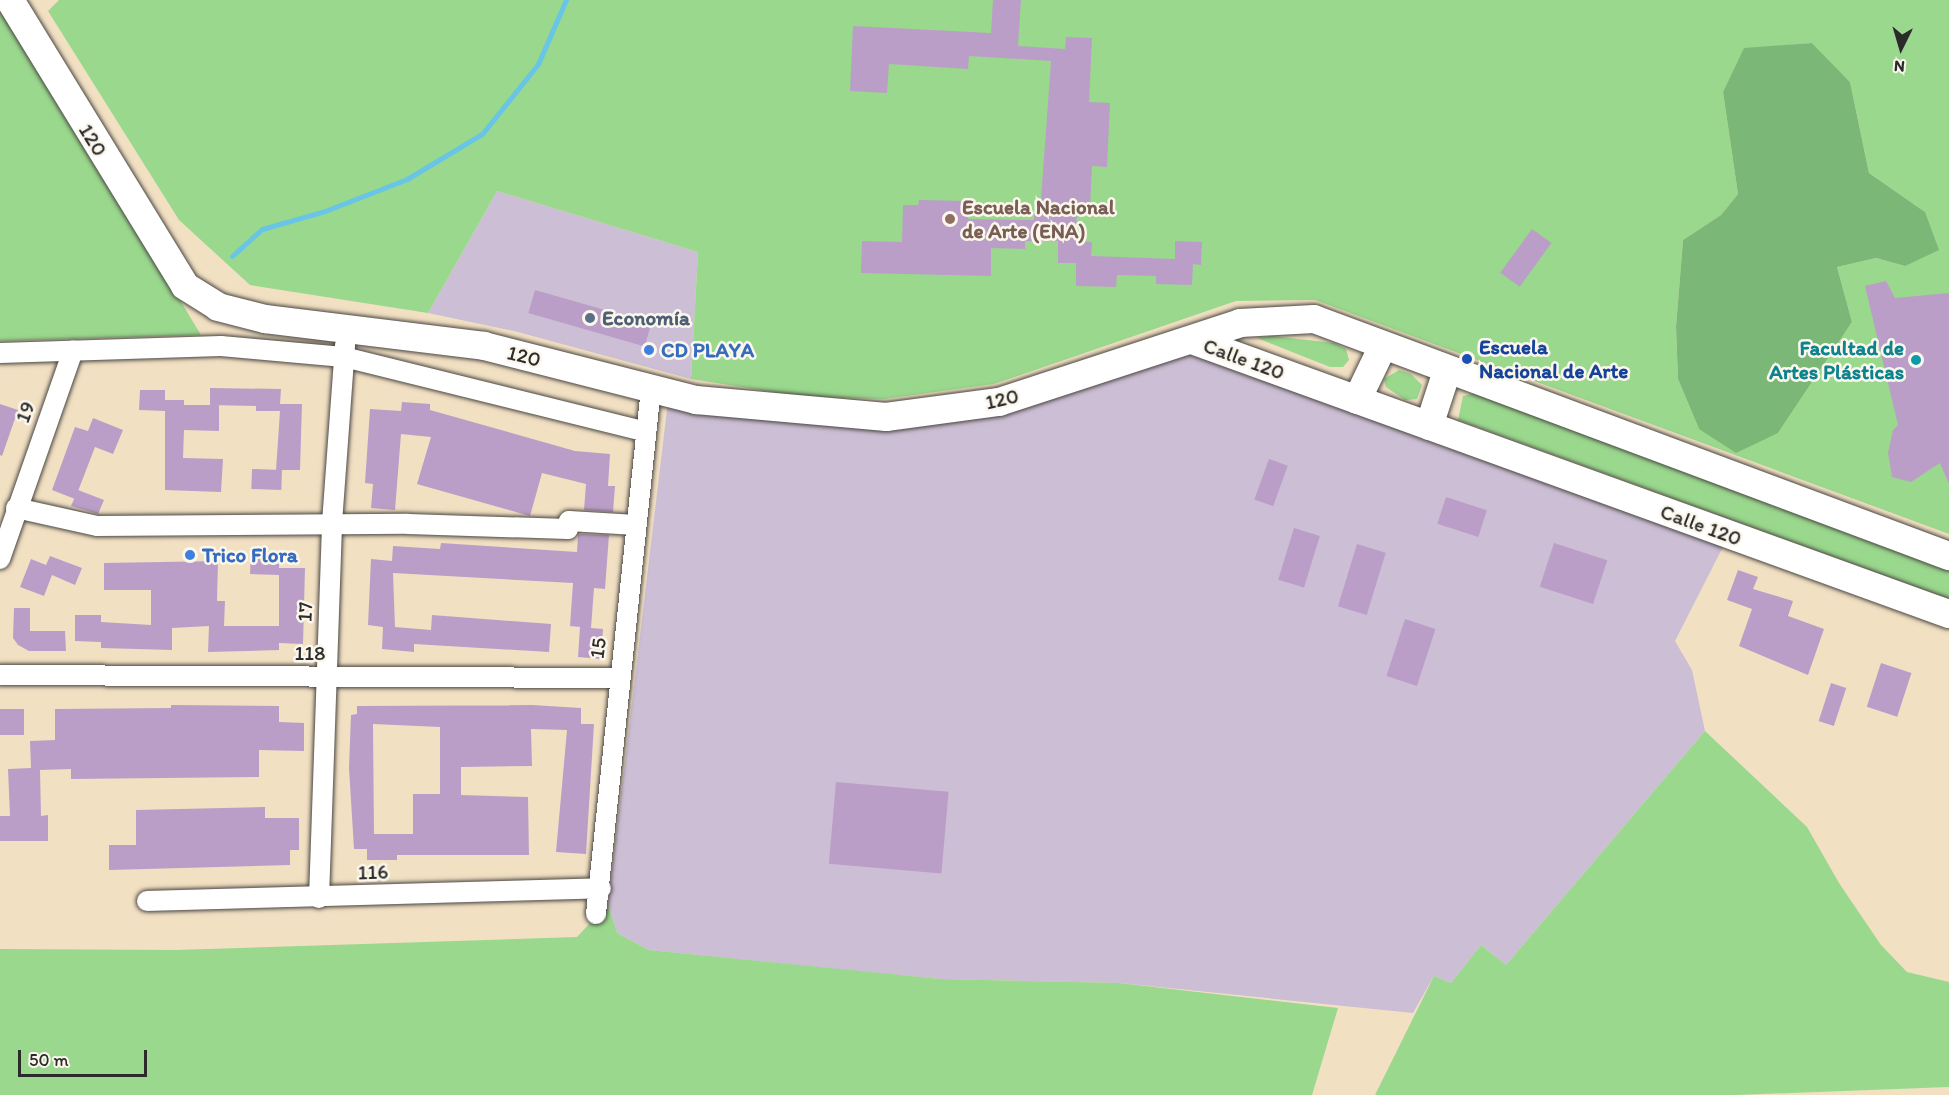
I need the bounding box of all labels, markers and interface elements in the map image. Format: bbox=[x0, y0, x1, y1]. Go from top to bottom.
north arrow bbox=[1871, 18, 1931, 78]
text: N bbox=[1893, 56, 1906, 76]
street label: 120 bbox=[73, 119, 113, 161]
place label: Escuela Nacional de Arte (ENA) bbox=[962, 194, 1115, 244]
marker: Escuela Nacional de Arte (ENA) bbox=[943, 212, 957, 226]
place label: Economía bbox=[602, 305, 690, 331]
marker: Economía bbox=[583, 311, 597, 325]
street label: Calle 120 bbox=[1200, 333, 1288, 385]
place label: Escuela Nacional de Arte bbox=[1479, 334, 1629, 384]
place label: Facultad de Artes Plásticas bbox=[1769, 335, 1904, 385]
place label: CD PLAYA bbox=[661, 337, 754, 363]
street label: 120 bbox=[505, 340, 543, 372]
marker: CD PLAYA bbox=[642, 343, 656, 357]
marker: Escuela Nacional de Arte bbox=[1460, 352, 1474, 366]
marker: Facultad de Artes Plásticas bbox=[1909, 353, 1923, 367]
street label: 120 bbox=[983, 383, 1021, 415]
street label: 19 bbox=[10, 398, 40, 426]
street label: Calle 120 bbox=[1657, 499, 1745, 551]
place label: Trico Flora bbox=[202, 542, 297, 568]
marker: Trico Flora bbox=[183, 548, 197, 562]
street label: 17 bbox=[292, 601, 318, 623]
street label: 15 bbox=[584, 636, 612, 660]
street label: 118 bbox=[295, 640, 325, 666]
street label: 116 bbox=[357, 859, 389, 885]
scale bar bbox=[21, 1038, 150, 1076]
text: 50 m bbox=[29, 1049, 69, 1071]

